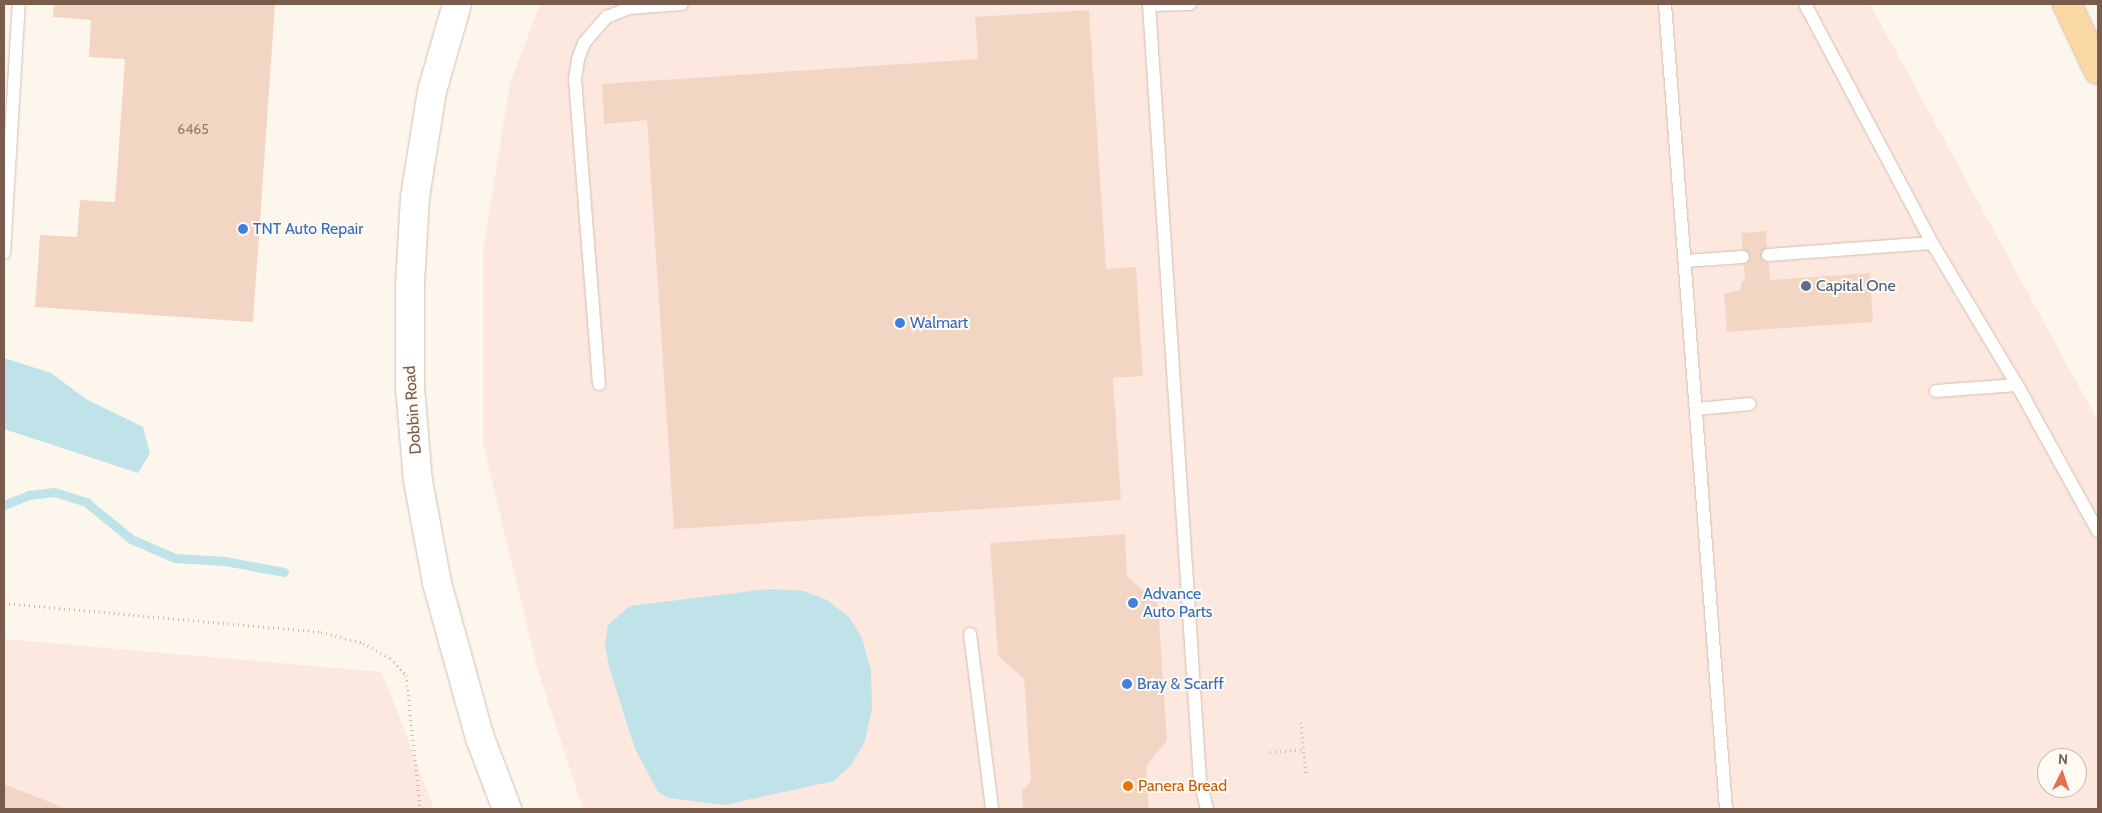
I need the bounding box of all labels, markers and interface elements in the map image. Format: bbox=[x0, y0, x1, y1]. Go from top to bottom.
house number: 6465 bbox=[177, 121, 209, 137]
place label: TNT Auto Repair bbox=[253, 219, 363, 239]
marker: TNT Auto Repair bbox=[237, 223, 249, 235]
place label: Capital One bbox=[1816, 276, 1896, 296]
marker: Capital One bbox=[1800, 280, 1812, 292]
place label: Walmart bbox=[910, 313, 968, 333]
marker: Walmart bbox=[894, 317, 906, 329]
street label: Dobbin Road bbox=[400, 365, 426, 455]
place label: Advance Auto Parts bbox=[1143, 584, 1212, 622]
marker: Advance Auto Parts bbox=[1127, 597, 1139, 609]
place label: Bray & Scarff bbox=[1137, 674, 1224, 694]
marker: Bray & Scarff bbox=[1121, 678, 1133, 690]
north arrow bbox=[2037, 748, 2087, 798]
text: N bbox=[2057, 750, 2069, 768]
place label: Panera Bread bbox=[1138, 776, 1227, 796]
marker: Panera Bread bbox=[1122, 780, 1134, 792]

